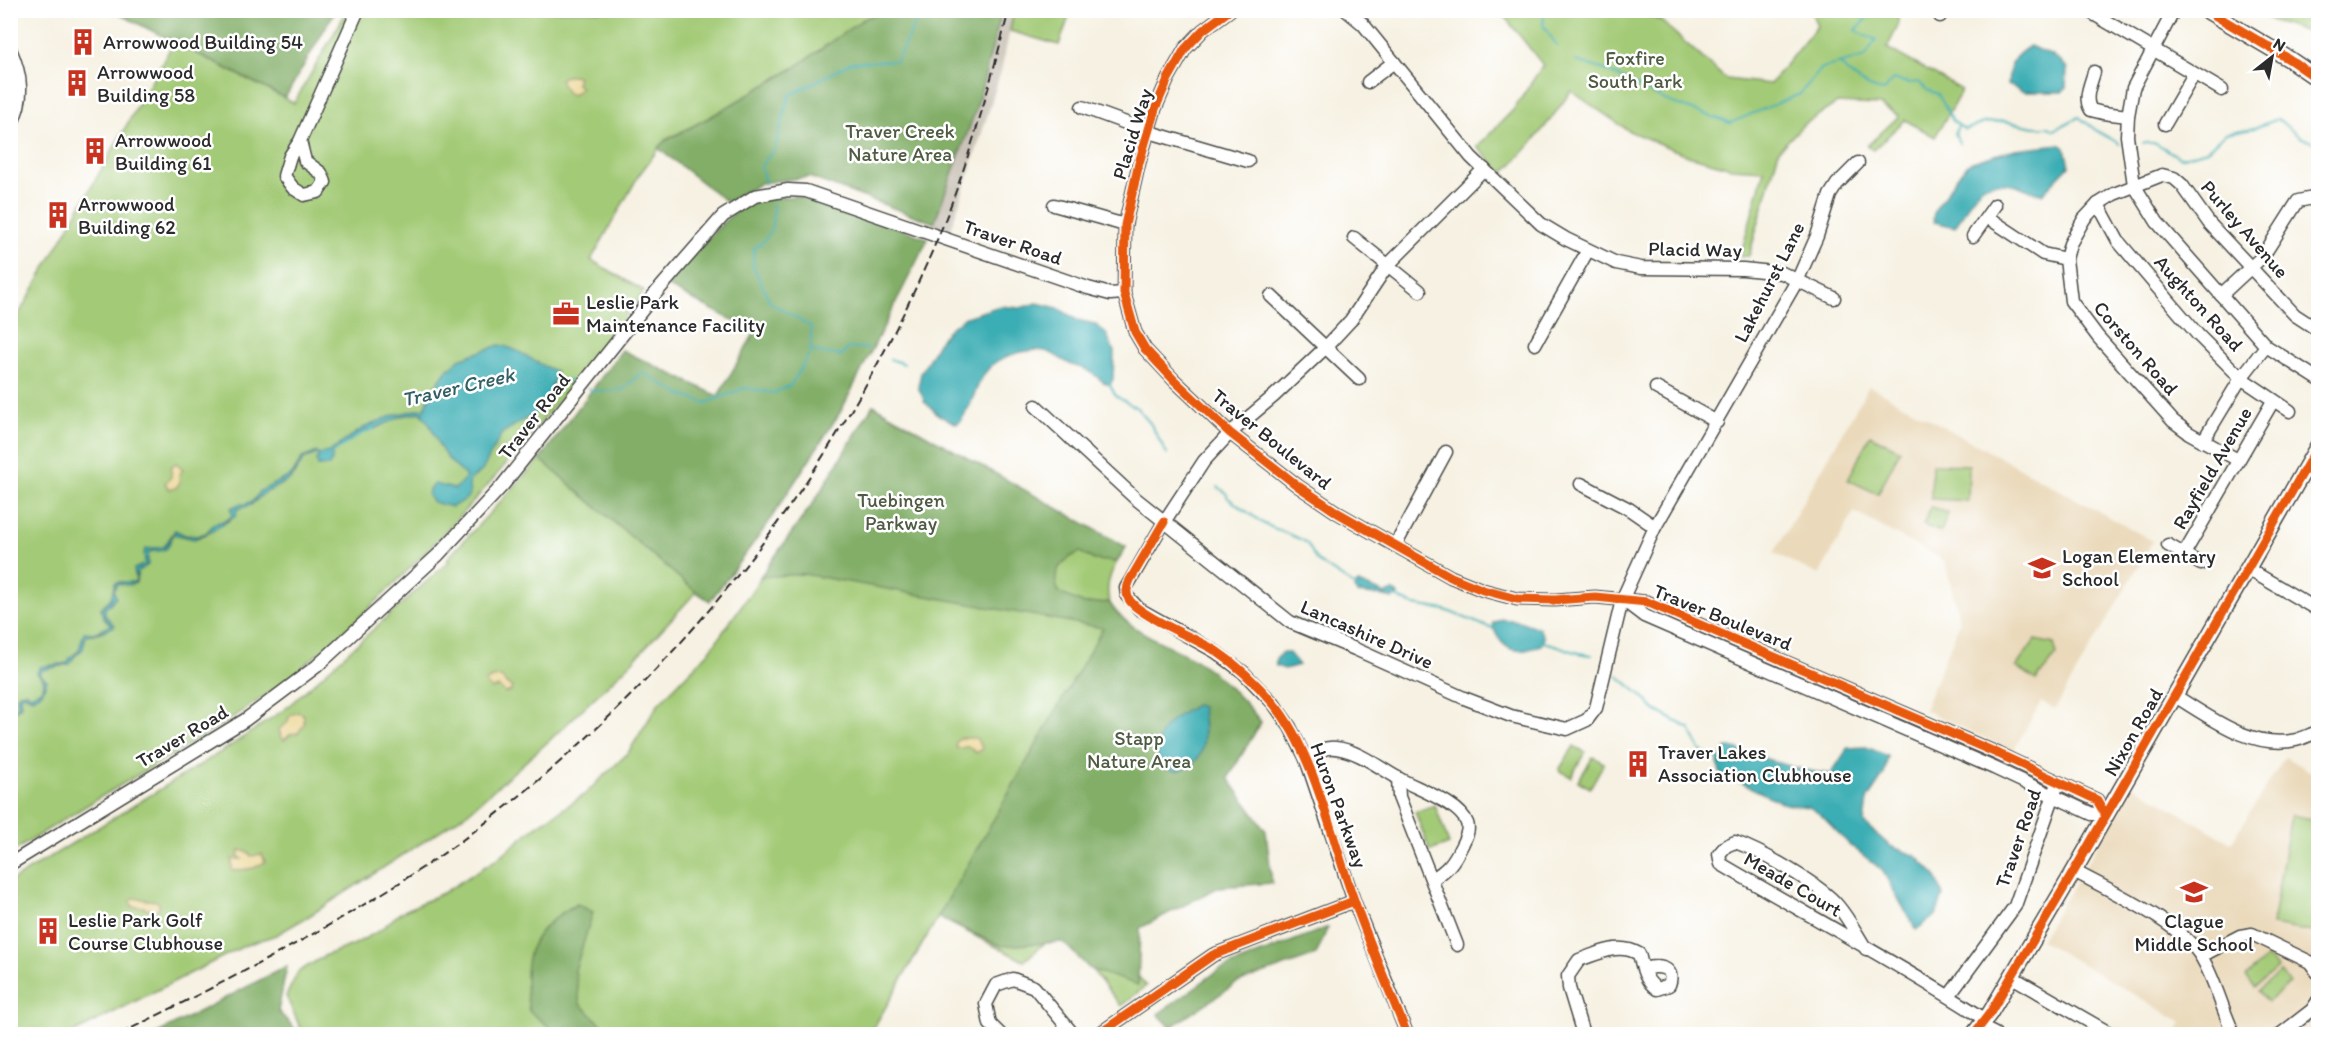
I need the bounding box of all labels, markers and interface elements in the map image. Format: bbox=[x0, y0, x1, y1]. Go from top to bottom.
building icon: Arrowwood Building 54 bbox=[68, 27, 98, 57]
north arrow bbox=[2242, 27, 2302, 87]
place label: Arrowwood Building 54 bbox=[103, 30, 303, 54]
text: N bbox=[2270, 34, 2289, 55]
park label: Foxfire South Park bbox=[1588, 46, 1683, 93]
place label: Arrowwood Building 58 bbox=[97, 60, 195, 107]
building icon: Arrowwood Building 58 bbox=[62, 68, 92, 98]
street label: Placid Way bbox=[1107, 85, 1157, 182]
park label: Traver Creek Nature Area bbox=[845, 119, 955, 166]
place label: Arrowwood Building 61 bbox=[115, 128, 212, 175]
building icon: Arrowwood Building 61 bbox=[80, 136, 110, 166]
street label: Purley Avenue bbox=[2196, 175, 2294, 283]
place label: Arrowwood Building 62 bbox=[78, 192, 176, 239]
building icon: Arrowwood Building 62 bbox=[43, 200, 73, 230]
street label: Traver Road bbox=[960, 214, 1066, 270]
street label: Lakehurst Lane bbox=[1728, 218, 1810, 346]
street label: Placid Way bbox=[1648, 236, 1743, 262]
street label: Aughton Road bbox=[2150, 250, 2249, 356]
place label: Leslie Park Maintenance Facility bbox=[586, 290, 765, 337]
street label: Corston Road bbox=[2089, 296, 2184, 400]
office icon: Leslie Park Maintenance Facility bbox=[551, 299, 581, 329]
water label: Traver Creek bbox=[399, 361, 518, 412]
street label: Traver Road bbox=[493, 368, 575, 464]
street label: Traver Boulevard bbox=[1207, 383, 1337, 495]
street label: Rayfield Avenue bbox=[2167, 402, 2257, 534]
park label: Tuebingen Parkway bbox=[857, 488, 945, 535]
place label: Logan Elementary School bbox=[2062, 544, 2216, 591]
school or university icon: Logan Elementary School bbox=[2027, 553, 2057, 583]
street label: Traver Boulevard bbox=[1650, 578, 1796, 656]
street label: Lancashire Drive bbox=[1297, 594, 1437, 674]
street label: Nixon Road bbox=[2098, 684, 2168, 780]
street label: Traver Road bbox=[132, 699, 232, 773]
park label: Stapp Nature Area bbox=[1087, 726, 1191, 773]
street label: Huron Parkway bbox=[1305, 739, 1373, 872]
place label: Traver Lakes Association Clubhouse bbox=[1658, 740, 1852, 787]
building icon: Traver Lakes Association Clubhouse bbox=[1623, 749, 1653, 779]
street label: Traver Road bbox=[1990, 785, 2046, 891]
street label: Meade Court bbox=[1740, 846, 1846, 922]
school or university icon: Clague Middle School bbox=[2179, 877, 2209, 907]
place label: Leslie Park Golf Course Clubhouse bbox=[68, 908, 223, 955]
place label: Clague Middle School bbox=[2134, 909, 2254, 956]
building icon: Leslie Park Golf Course Clubhouse bbox=[33, 916, 63, 946]

